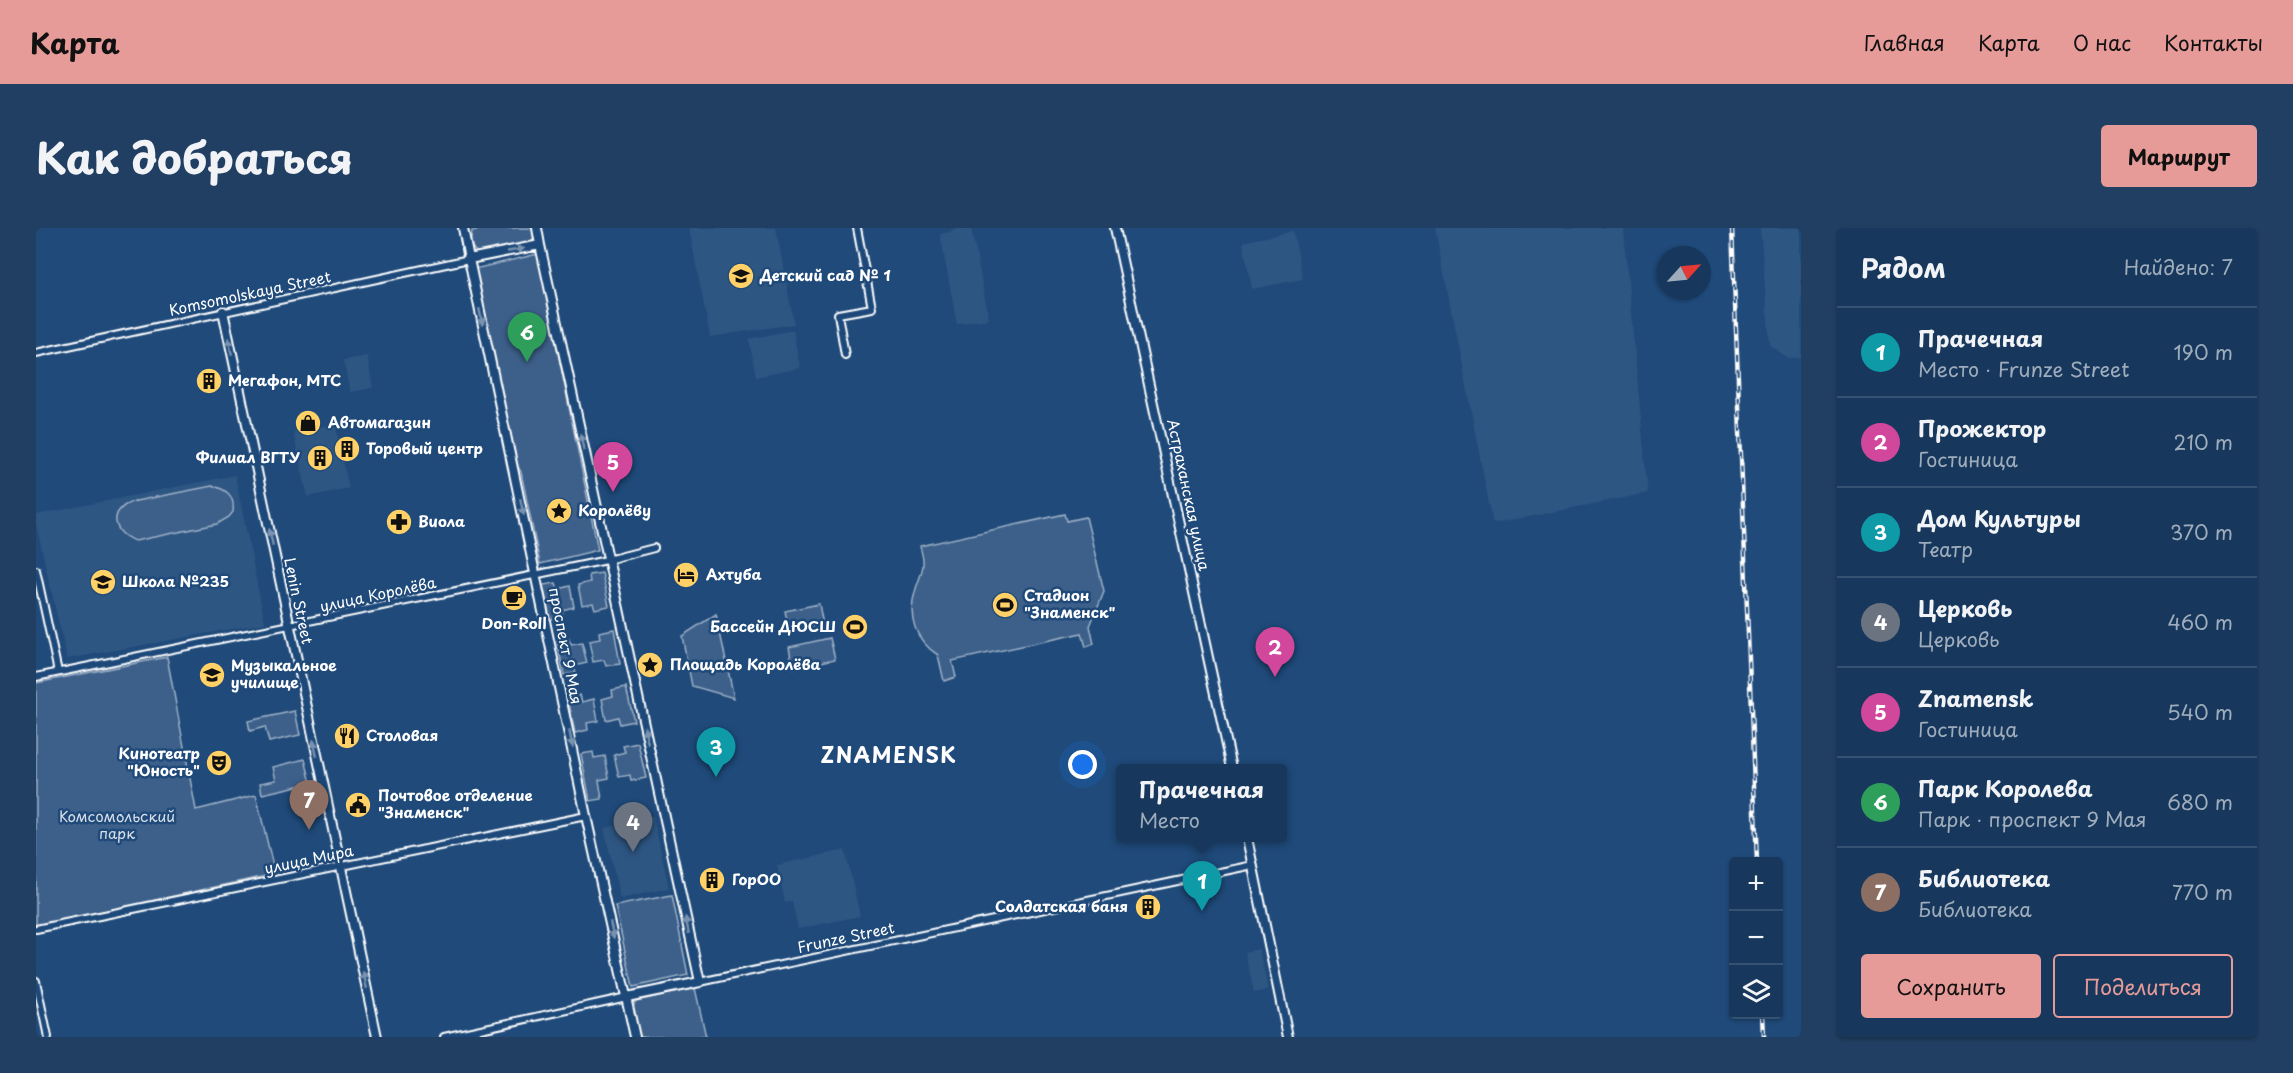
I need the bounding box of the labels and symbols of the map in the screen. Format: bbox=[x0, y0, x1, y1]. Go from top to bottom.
one-way arrow bbox=[506, 245, 525, 254]
north arrow bbox=[1657, 246, 1711, 300]
school or university icon: Детский сад № 1 bbox=[726, 261, 756, 291]
place label: Детский сад № 1 bbox=[759, 263, 891, 286]
street label: Komsomolskaya Street bbox=[167, 264, 333, 321]
one-way arrow bbox=[477, 308, 486, 327]
pin: 6 bbox=[508, 312, 546, 362]
one-way arrow bbox=[225, 336, 234, 355]
building icon: Мегафон, МТС bbox=[194, 366, 224, 396]
place label: Мегафон, МТС bbox=[228, 368, 341, 391]
shop icon: Автомагазин bbox=[293, 408, 323, 438]
place label: Автомагазин bbox=[328, 410, 431, 433]
street label: Астраханская улица bbox=[1162, 417, 1217, 573]
one-way arrow bbox=[577, 432, 586, 451]
building icon: Торовый центр bbox=[332, 434, 362, 464]
place label: Торовый центр bbox=[366, 436, 483, 459]
pin: 5 bbox=[594, 442, 632, 492]
building icon: Филиал ВГТУ bbox=[305, 443, 335, 473]
place label: Филиал ВГТУ bbox=[196, 445, 300, 468]
place icon: Королёву bbox=[544, 496, 574, 526]
one-way arrow bbox=[518, 498, 527, 517]
place label: Королёву bbox=[578, 498, 651, 521]
pharmacy icon: Виола bbox=[384, 507, 414, 537]
place label: Виола bbox=[418, 509, 465, 532]
one-way arrow bbox=[266, 527, 275, 546]
street label: Lenin Street bbox=[279, 555, 320, 646]
hotel icon: Ахтуба bbox=[671, 560, 701, 590]
place label: Ахтуба bbox=[706, 562, 762, 585]
school or university icon: Школа №235 bbox=[88, 567, 118, 597]
place label: Школа №235 bbox=[122, 569, 229, 592]
street label: улица Королёва bbox=[317, 570, 439, 617]
cafe icon: Don-Roll bbox=[499, 583, 529, 613]
place label: Стадион "Знаменск" bbox=[1024, 583, 1116, 623]
street label: проспект 9 Мая bbox=[544, 585, 589, 706]
sports icon: Стадион "Знаменск" bbox=[990, 590, 1020, 620]
place label: Don-Roll bbox=[482, 611, 546, 634]
sports icon: Бассейн ДЮСШ bbox=[840, 612, 870, 642]
place label: Бассейн ДЮСШ bbox=[710, 614, 836, 637]
pin: 2 bbox=[1256, 628, 1294, 677]
place icon: Площадь Королёва bbox=[635, 650, 665, 680]
place label: Площадь Королёва bbox=[670, 652, 821, 675]
place label: Музыкальное училище bbox=[231, 653, 337, 693]
school or university icon: Музыкальное училище bbox=[197, 660, 227, 690]
restaurant icon: Столовая bbox=[332, 721, 362, 751]
place label: Столовая bbox=[366, 723, 438, 746]
one-way arrow bbox=[640, 726, 650, 744]
pin: 3 bbox=[696, 728, 736, 777]
one-way arrow bbox=[566, 730, 576, 749]
one-way arrow bbox=[310, 738, 319, 757]
district label: ZNAMENSK bbox=[821, 738, 957, 770]
place label: Кинотеатр "Юность" bbox=[118, 741, 200, 781]
theatre icon: Кинотеатр "Юность" bbox=[204, 748, 234, 778]
your location bbox=[1068, 750, 1097, 779]
pin: 7 bbox=[290, 780, 328, 830]
place label: Почтовое отделение "Знаменск" bbox=[378, 783, 533, 823]
public building icon: Почтовое отделение "Знаменск" bbox=[343, 790, 373, 820]
pin: 4 bbox=[614, 802, 652, 852]
park label: Комсомольский парк bbox=[59, 804, 175, 844]
street label: улица Мира bbox=[262, 838, 356, 879]
pin: 1 bbox=[1182, 862, 1222, 911]
building icon: ГорОО bbox=[697, 865, 727, 895]
place label: ГорОО bbox=[732, 867, 781, 890]
building icon: Солдатская баня bbox=[1133, 892, 1163, 922]
place label: Солдатская баня bbox=[995, 894, 1128, 917]
street label: Frunze Street bbox=[795, 915, 896, 958]
one-way arrow bbox=[682, 916, 691, 935]
one-way arrow bbox=[608, 921, 617, 940]
one-way arrow bbox=[360, 970, 369, 989]

